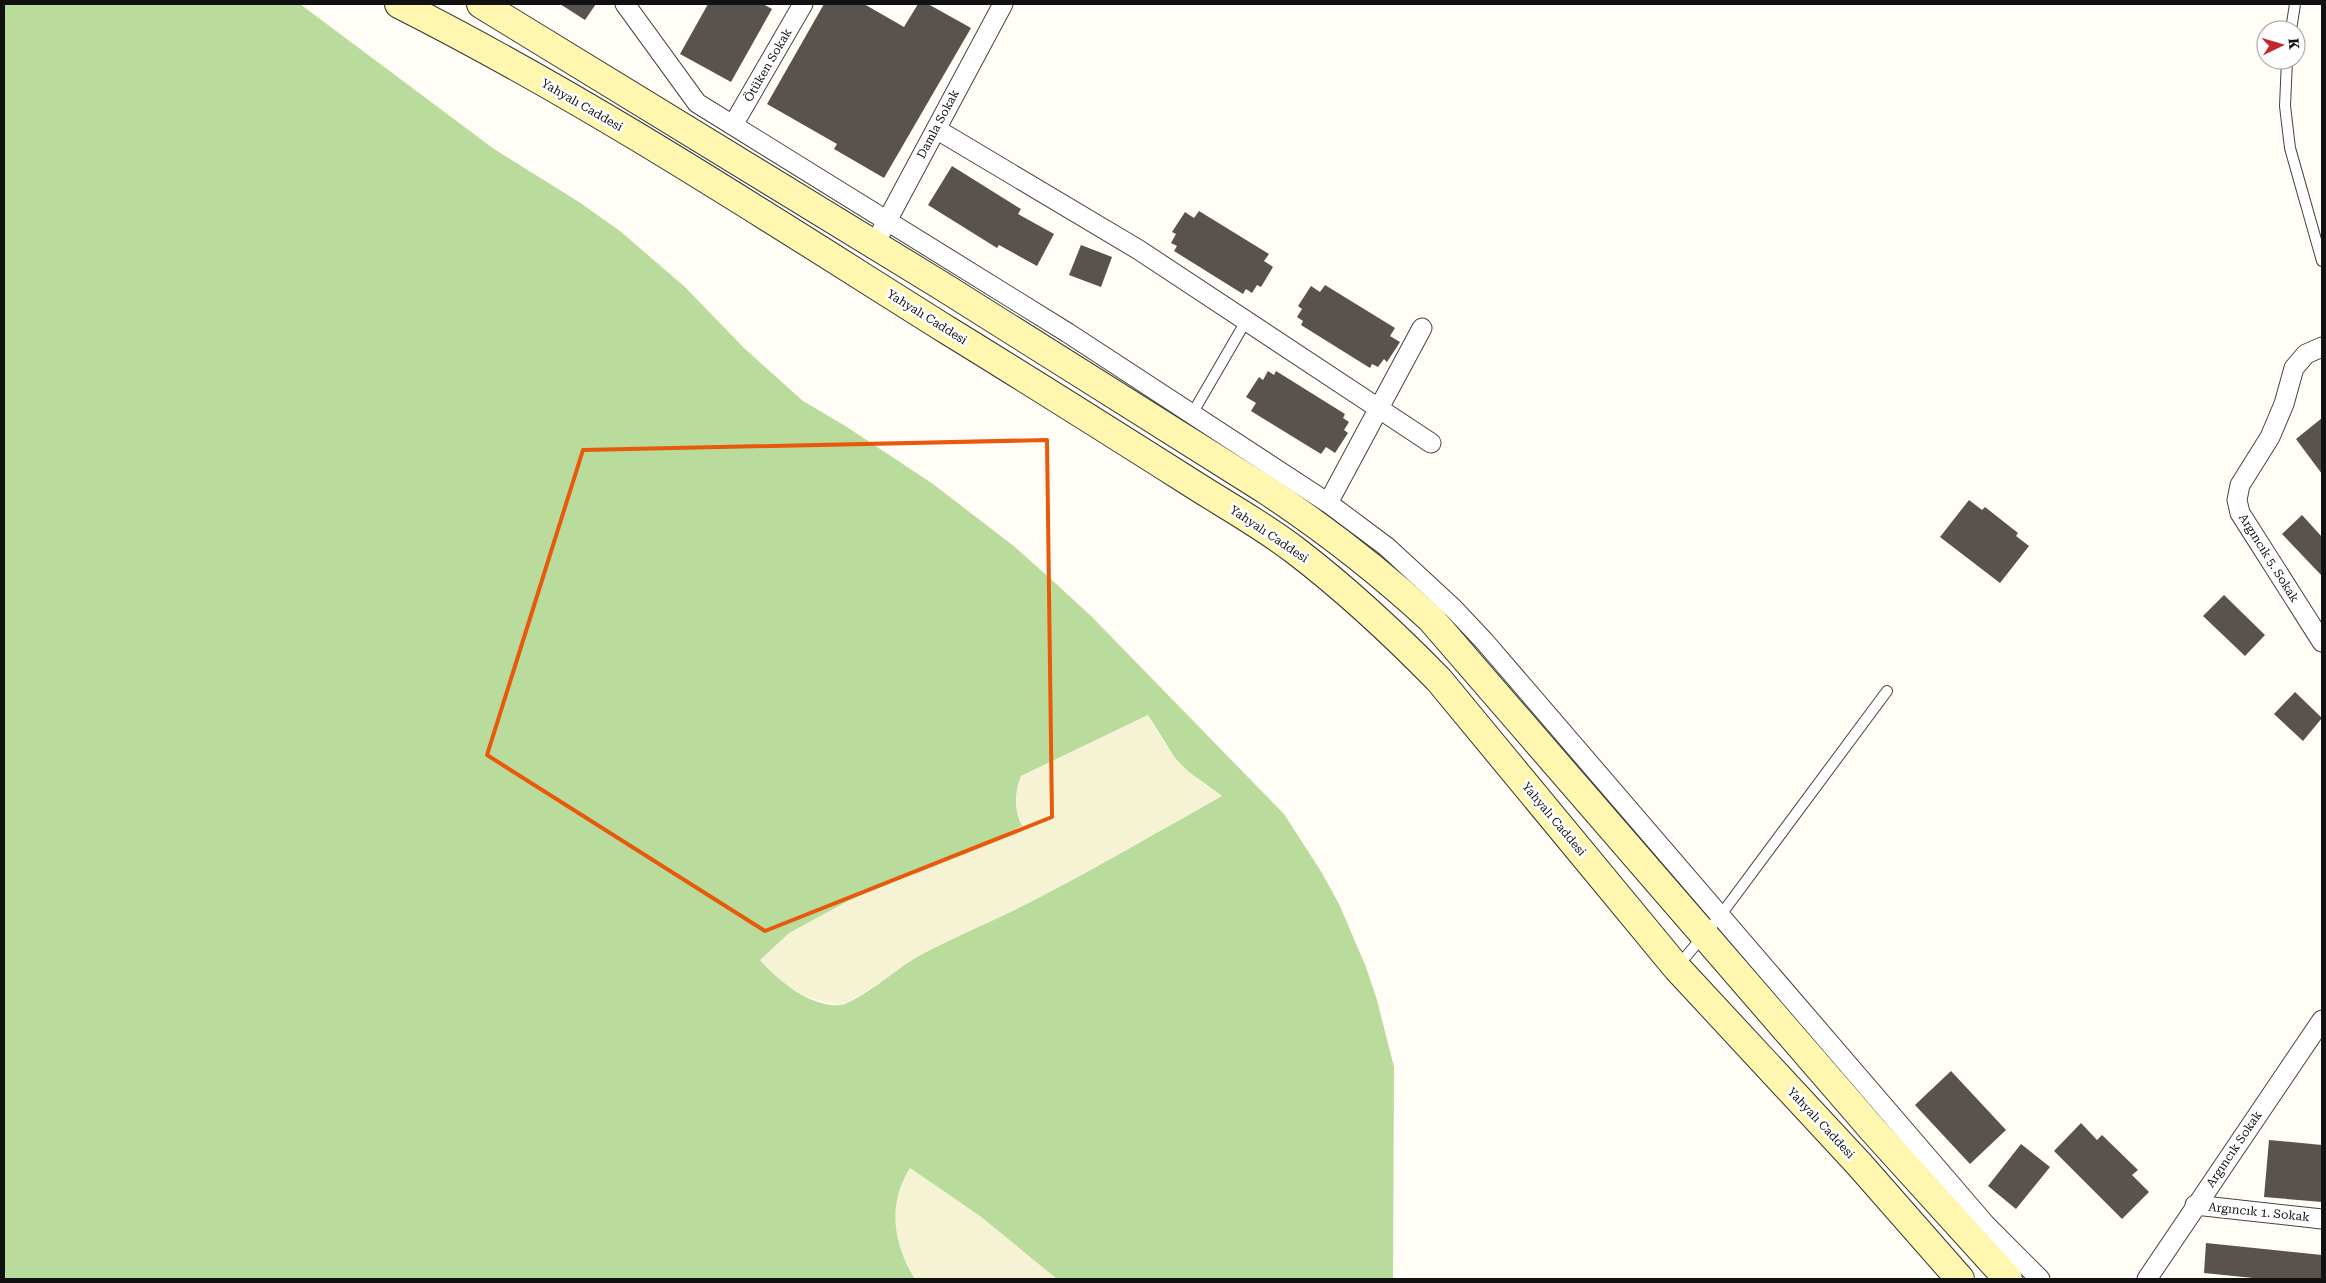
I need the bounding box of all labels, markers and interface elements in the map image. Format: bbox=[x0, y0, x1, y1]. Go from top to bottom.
north arrow bbox=[2256, 20, 2306, 70]
street label: Ötüken Sokak bbox=[741, 25, 795, 104]
text: K bbox=[2286, 38, 2302, 50]
street label: Yahyalı Caddesi bbox=[539, 76, 625, 134]
street label: Damla Sokak bbox=[914, 87, 962, 161]
street label: Yahyalı Caddesi bbox=[884, 287, 970, 347]
street label: Yahyalı Caddesi bbox=[1227, 503, 1311, 566]
street label: Argıncık 5. Sokak bbox=[2236, 511, 2302, 605]
street label: Yahyalı Caddesi bbox=[1519, 779, 1589, 859]
street label: Yahyalı Caddesi bbox=[1785, 1085, 1858, 1161]
street label: Argıncık Sokak bbox=[2203, 1108, 2265, 1190]
street label: Argıncık 1. Sokak bbox=[2208, 1200, 2311, 1224]

